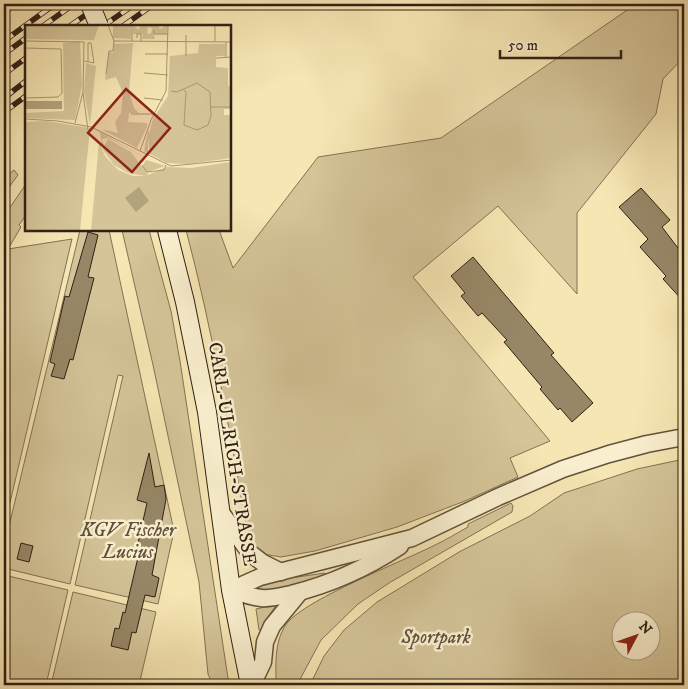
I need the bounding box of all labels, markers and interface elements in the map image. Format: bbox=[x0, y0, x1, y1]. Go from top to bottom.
inset map bbox=[25, 25, 231, 231]
scale bar bbox=[500, 28, 622, 60]
text: 50 m bbox=[508, 36, 538, 55]
street label: CARL-ULRICH-STRASSE bbox=[203, 340, 261, 568]
park label: KGV Fischer Lucius bbox=[79, 519, 178, 564]
north arrow bbox=[610, 612, 660, 662]
text: N bbox=[634, 618, 656, 639]
park label: Sportpark bbox=[400, 626, 471, 650]

